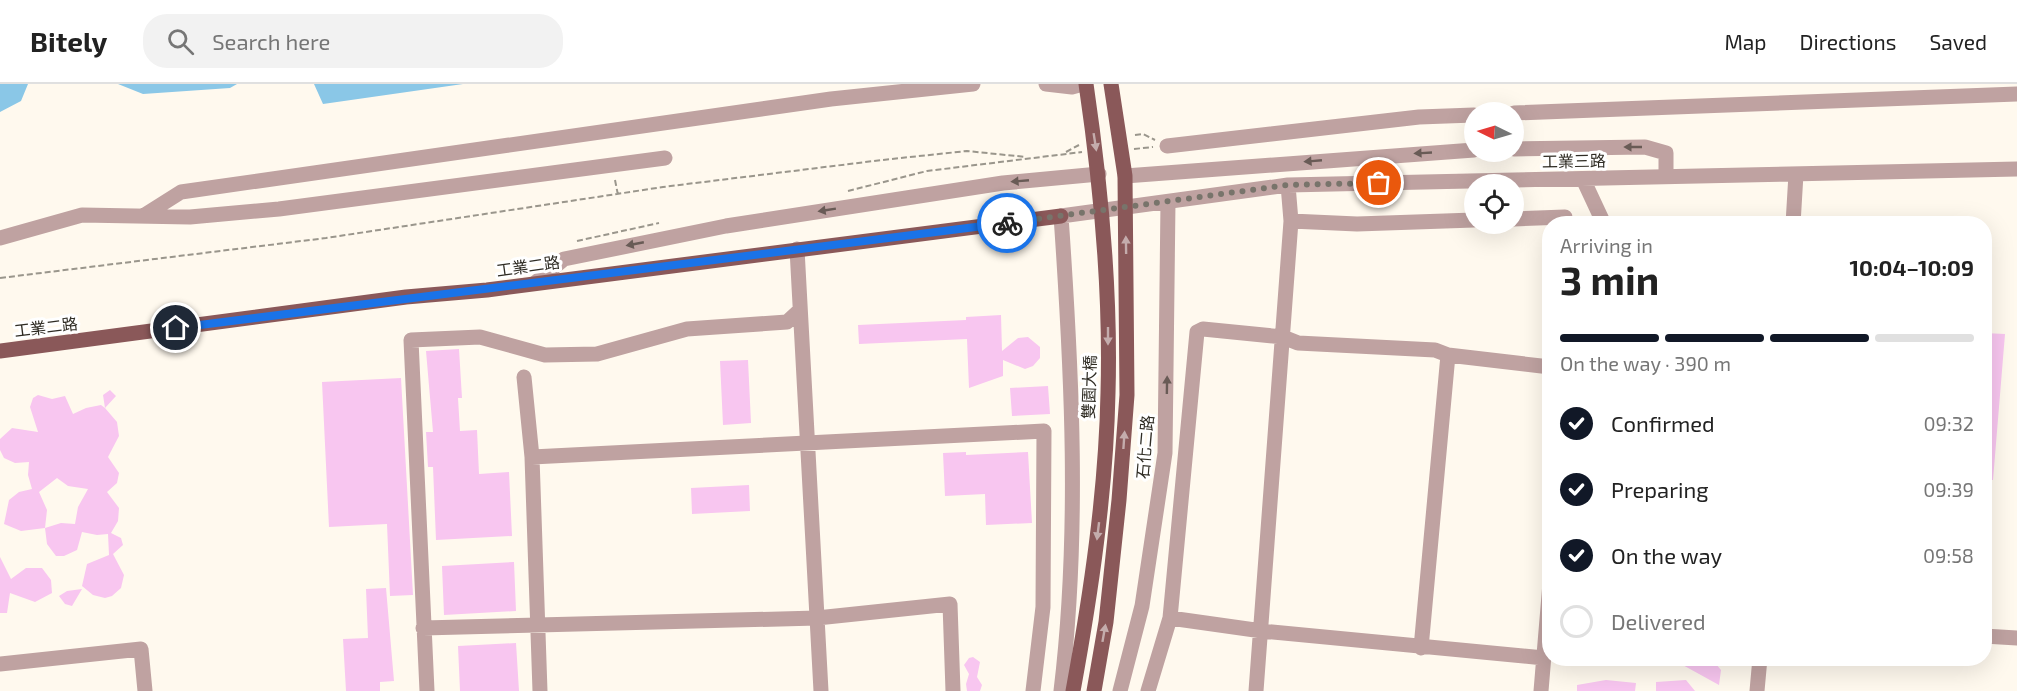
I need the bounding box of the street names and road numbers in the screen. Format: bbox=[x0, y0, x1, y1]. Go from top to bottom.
street label: 工業三路 bbox=[1542, 150, 1606, 171]
street label: 工業二路 bbox=[495, 252, 561, 279]
street label: 工業二路 bbox=[13, 313, 79, 340]
street label: 雙園大橋 bbox=[1078, 355, 1099, 419]
street label: 石化二路 bbox=[1132, 414, 1157, 480]

